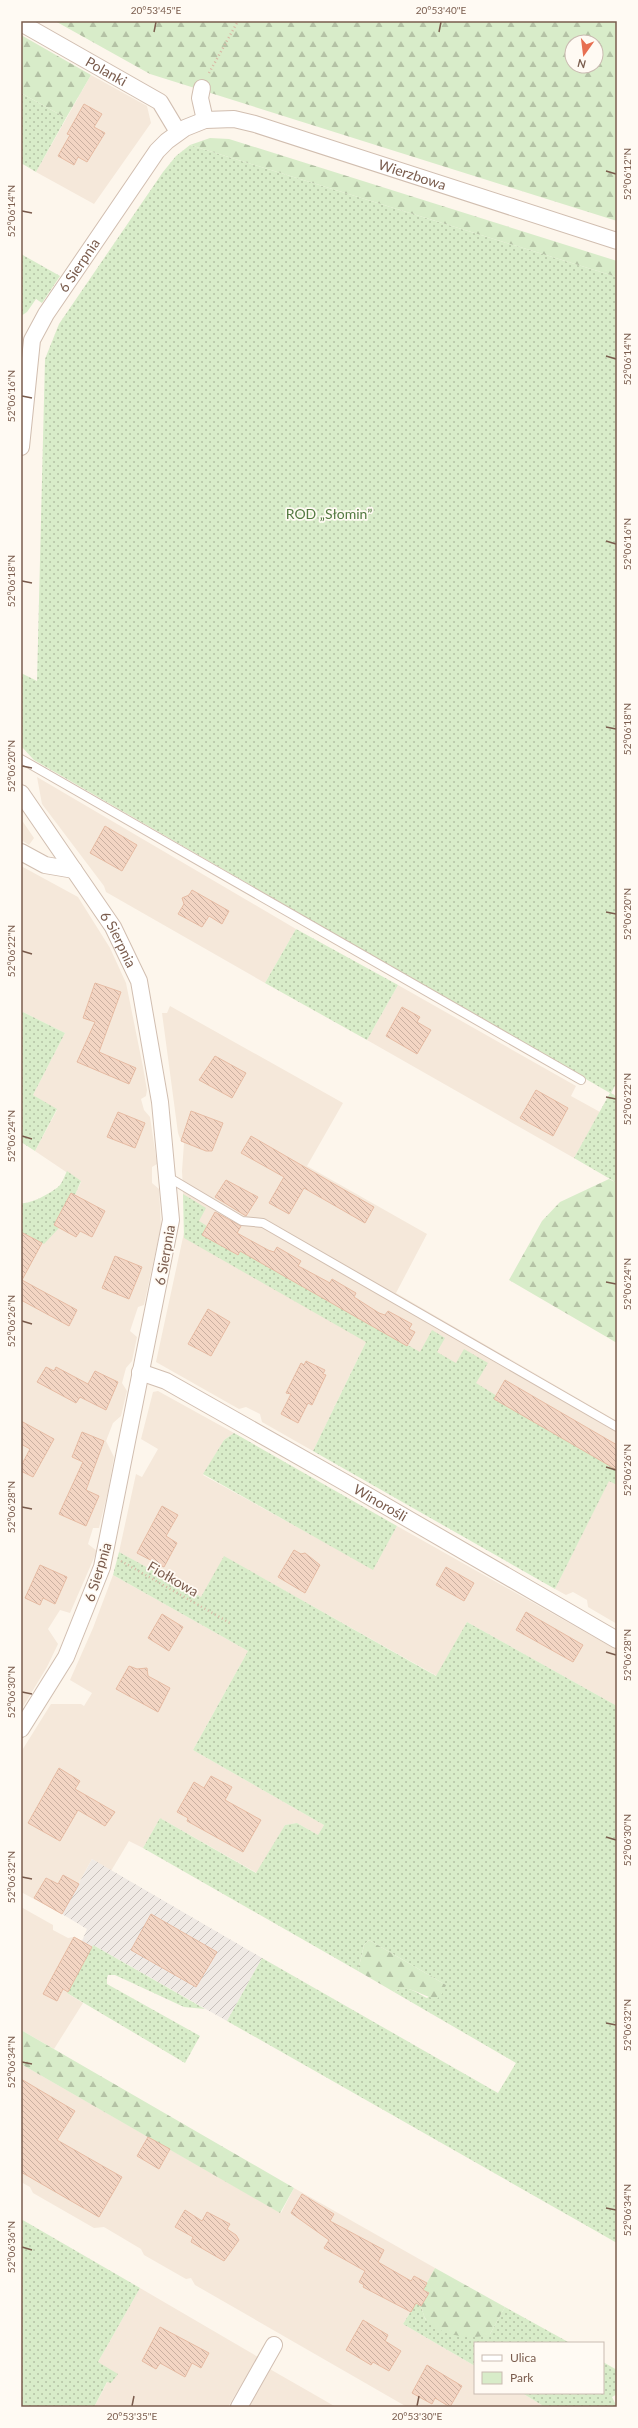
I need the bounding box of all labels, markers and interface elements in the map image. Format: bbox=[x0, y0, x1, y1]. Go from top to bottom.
text: 20°53'45"E bbox=[131, 4, 181, 16]
text: 20°53'40"E bbox=[416, 4, 466, 16]
north arrow bbox=[564, 34, 604, 74]
street label: Polanki bbox=[83, 53, 130, 89]
text: N bbox=[576, 57, 587, 72]
text: 52°06'12"N bbox=[621, 148, 633, 200]
street label: Wierzbowa bbox=[376, 155, 448, 193]
text: 52°06'14"N bbox=[5, 185, 17, 237]
street label: 6 Sierpnia bbox=[55, 235, 103, 295]
text: 52°06'14"N bbox=[621, 333, 633, 385]
text: 52°06'16"N bbox=[5, 370, 17, 422]
park label: ROD „Słomin” bbox=[286, 505, 372, 522]
text: 52°06'16"N bbox=[621, 518, 633, 570]
text: 52°06'18"N bbox=[5, 555, 17, 607]
text: 52°06'18"N bbox=[621, 703, 633, 755]
text: 52°06'20"N bbox=[5, 740, 17, 792]
text: 52°06'20"N bbox=[621, 888, 633, 940]
street label: 6 Sierpnia bbox=[97, 908, 140, 970]
text: 52°06'22"N bbox=[5, 925, 17, 977]
text: 52°06'22"N bbox=[621, 1073, 633, 1125]
text: 52°06'24"N bbox=[5, 1110, 17, 1162]
street label: 6 Sierpnia bbox=[151, 1223, 178, 1286]
text: 52°06'24"N bbox=[621, 1258, 633, 1310]
text: 52°06'26"N bbox=[5, 1295, 17, 1347]
text: 52°06'26"N bbox=[621, 1444, 633, 1496]
street label: Winorośli bbox=[351, 1480, 410, 1525]
text: 52°06'28"N bbox=[5, 1481, 17, 1533]
street label: 6 Sierpnia bbox=[80, 1540, 115, 1604]
street label: Fiołkowa bbox=[145, 1557, 202, 1600]
text: 52°06'28"N bbox=[621, 1629, 633, 1681]
text: 52°06'30"N bbox=[5, 1666, 17, 1718]
text: 52°06'30"N bbox=[621, 1814, 633, 1866]
text: 52°06'32"N bbox=[5, 1851, 17, 1903]
text: 52°06'32"N bbox=[621, 1999, 633, 2051]
text: 52°06'34"N bbox=[5, 2036, 17, 2088]
text: 52°06'34"N bbox=[621, 2184, 633, 2236]
text: 52°06'36"N bbox=[5, 2221, 17, 2273]
legend bbox=[474, 2342, 604, 2394]
text: Ulica bbox=[510, 2350, 536, 2365]
text: Park bbox=[510, 2370, 534, 2385]
text: 20°53'35"E bbox=[107, 2410, 157, 2422]
text: 20°53'30"E bbox=[392, 2410, 442, 2422]

